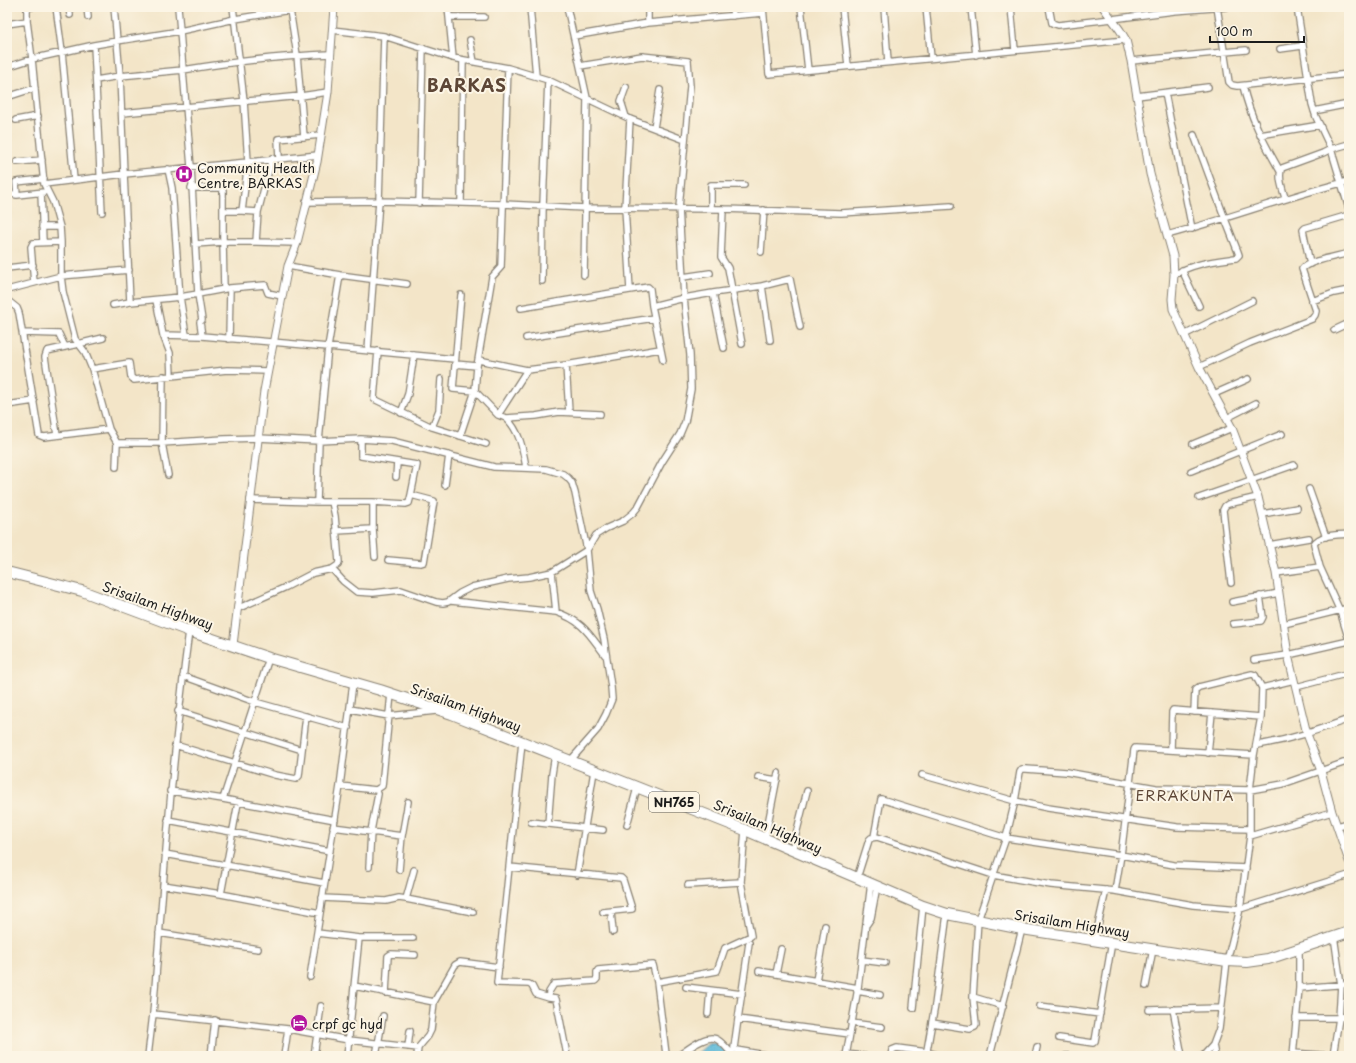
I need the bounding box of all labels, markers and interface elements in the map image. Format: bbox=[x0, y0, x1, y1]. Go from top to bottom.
scale bar bbox=[1210, 18, 1304, 44]
text: 100 m bbox=[1216, 22, 1253, 40]
district label: BARKAS bbox=[427, 72, 507, 98]
place label: Community Health Centre, BARKAS bbox=[197, 158, 315, 192]
hospital icon: Community Health Centre, BARKAS bbox=[174, 164, 194, 184]
street label: Srisailam Highway bbox=[100, 576, 216, 634]
street label: Srisailam Highway bbox=[408, 678, 524, 736]
district label: ERRAKUNTA bbox=[1135, 785, 1235, 806]
road number: NH765 bbox=[649, 792, 699, 812]
street label: Srisailam Highway bbox=[711, 794, 825, 858]
street label: Srisailam Highway bbox=[1013, 904, 1131, 942]
hotel icon: crpf gc hyd bbox=[289, 1013, 309, 1033]
place label: crpf gc hyd bbox=[312, 1014, 383, 1033]

